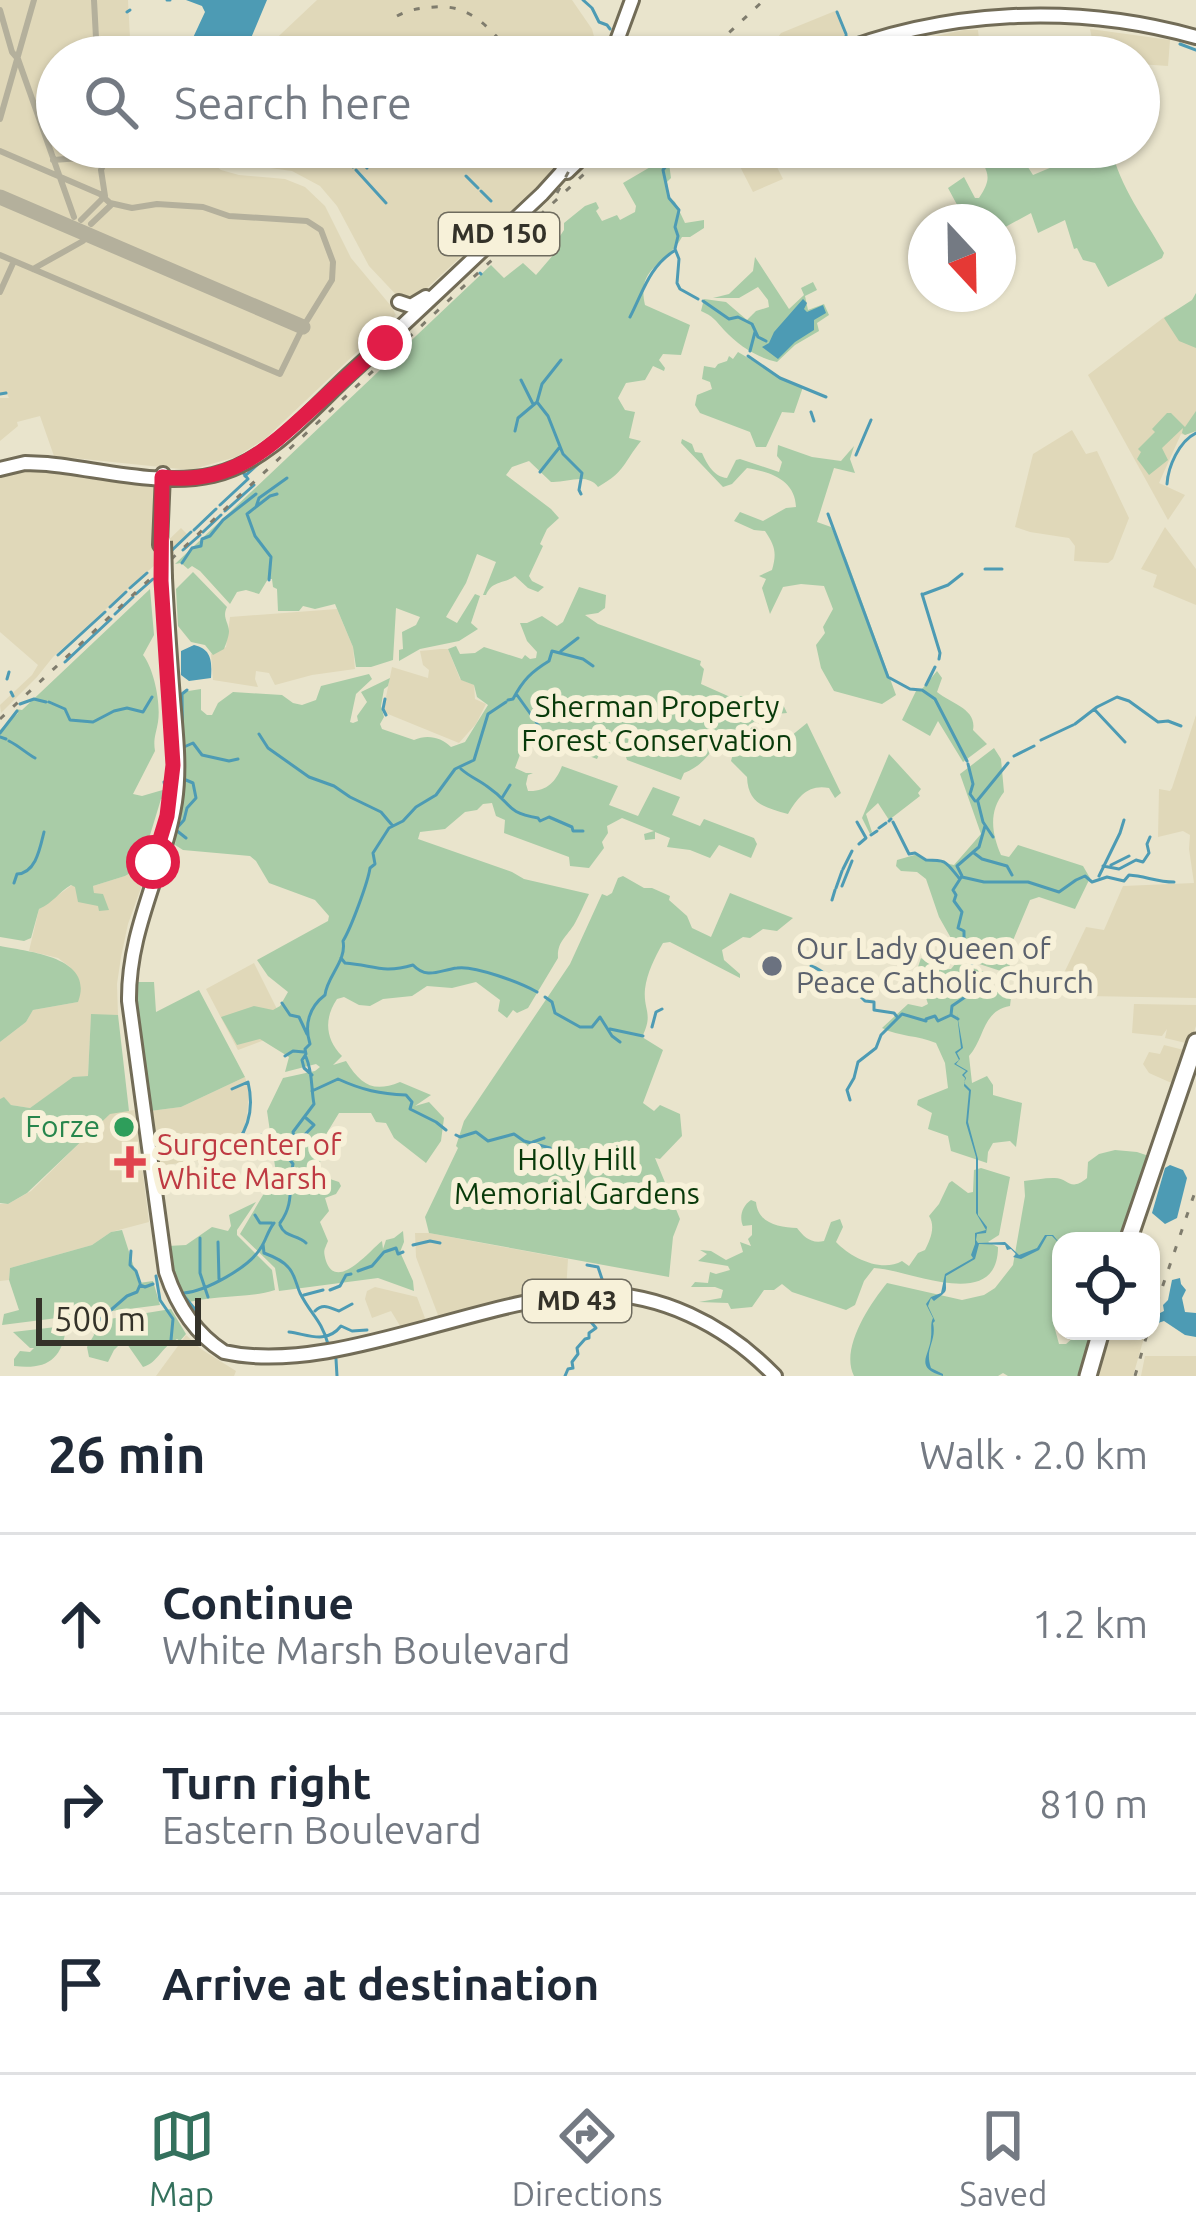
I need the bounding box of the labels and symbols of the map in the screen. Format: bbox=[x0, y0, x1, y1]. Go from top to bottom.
north arrow bbox=[908, 204, 1016, 312]
road number: MD 150 bbox=[439, 213, 559, 255]
route end bbox=[358, 316, 412, 370]
park label: Sherman Property Forest Conservation bbox=[521, 689, 793, 757]
route start bbox=[126, 835, 180, 889]
place label: Our Lady Queen of Peace Catholic Church bbox=[796, 931, 1094, 999]
marker: Our Lady Queen of Peace Catholic Church bbox=[759, 953, 785, 979]
place label: Forze bbox=[25, 1109, 100, 1143]
marker: Forze bbox=[111, 1114, 137, 1140]
place label: Surgcenter of White Marsh bbox=[157, 1127, 342, 1195]
park label: Holly Hill Memorial Gardens bbox=[454, 1142, 700, 1210]
marker: Surgcenter of White Marsh bbox=[114, 1146, 146, 1178]
road number: MD 43 bbox=[523, 1280, 631, 1322]
scale bar bbox=[36, 1292, 201, 1345]

